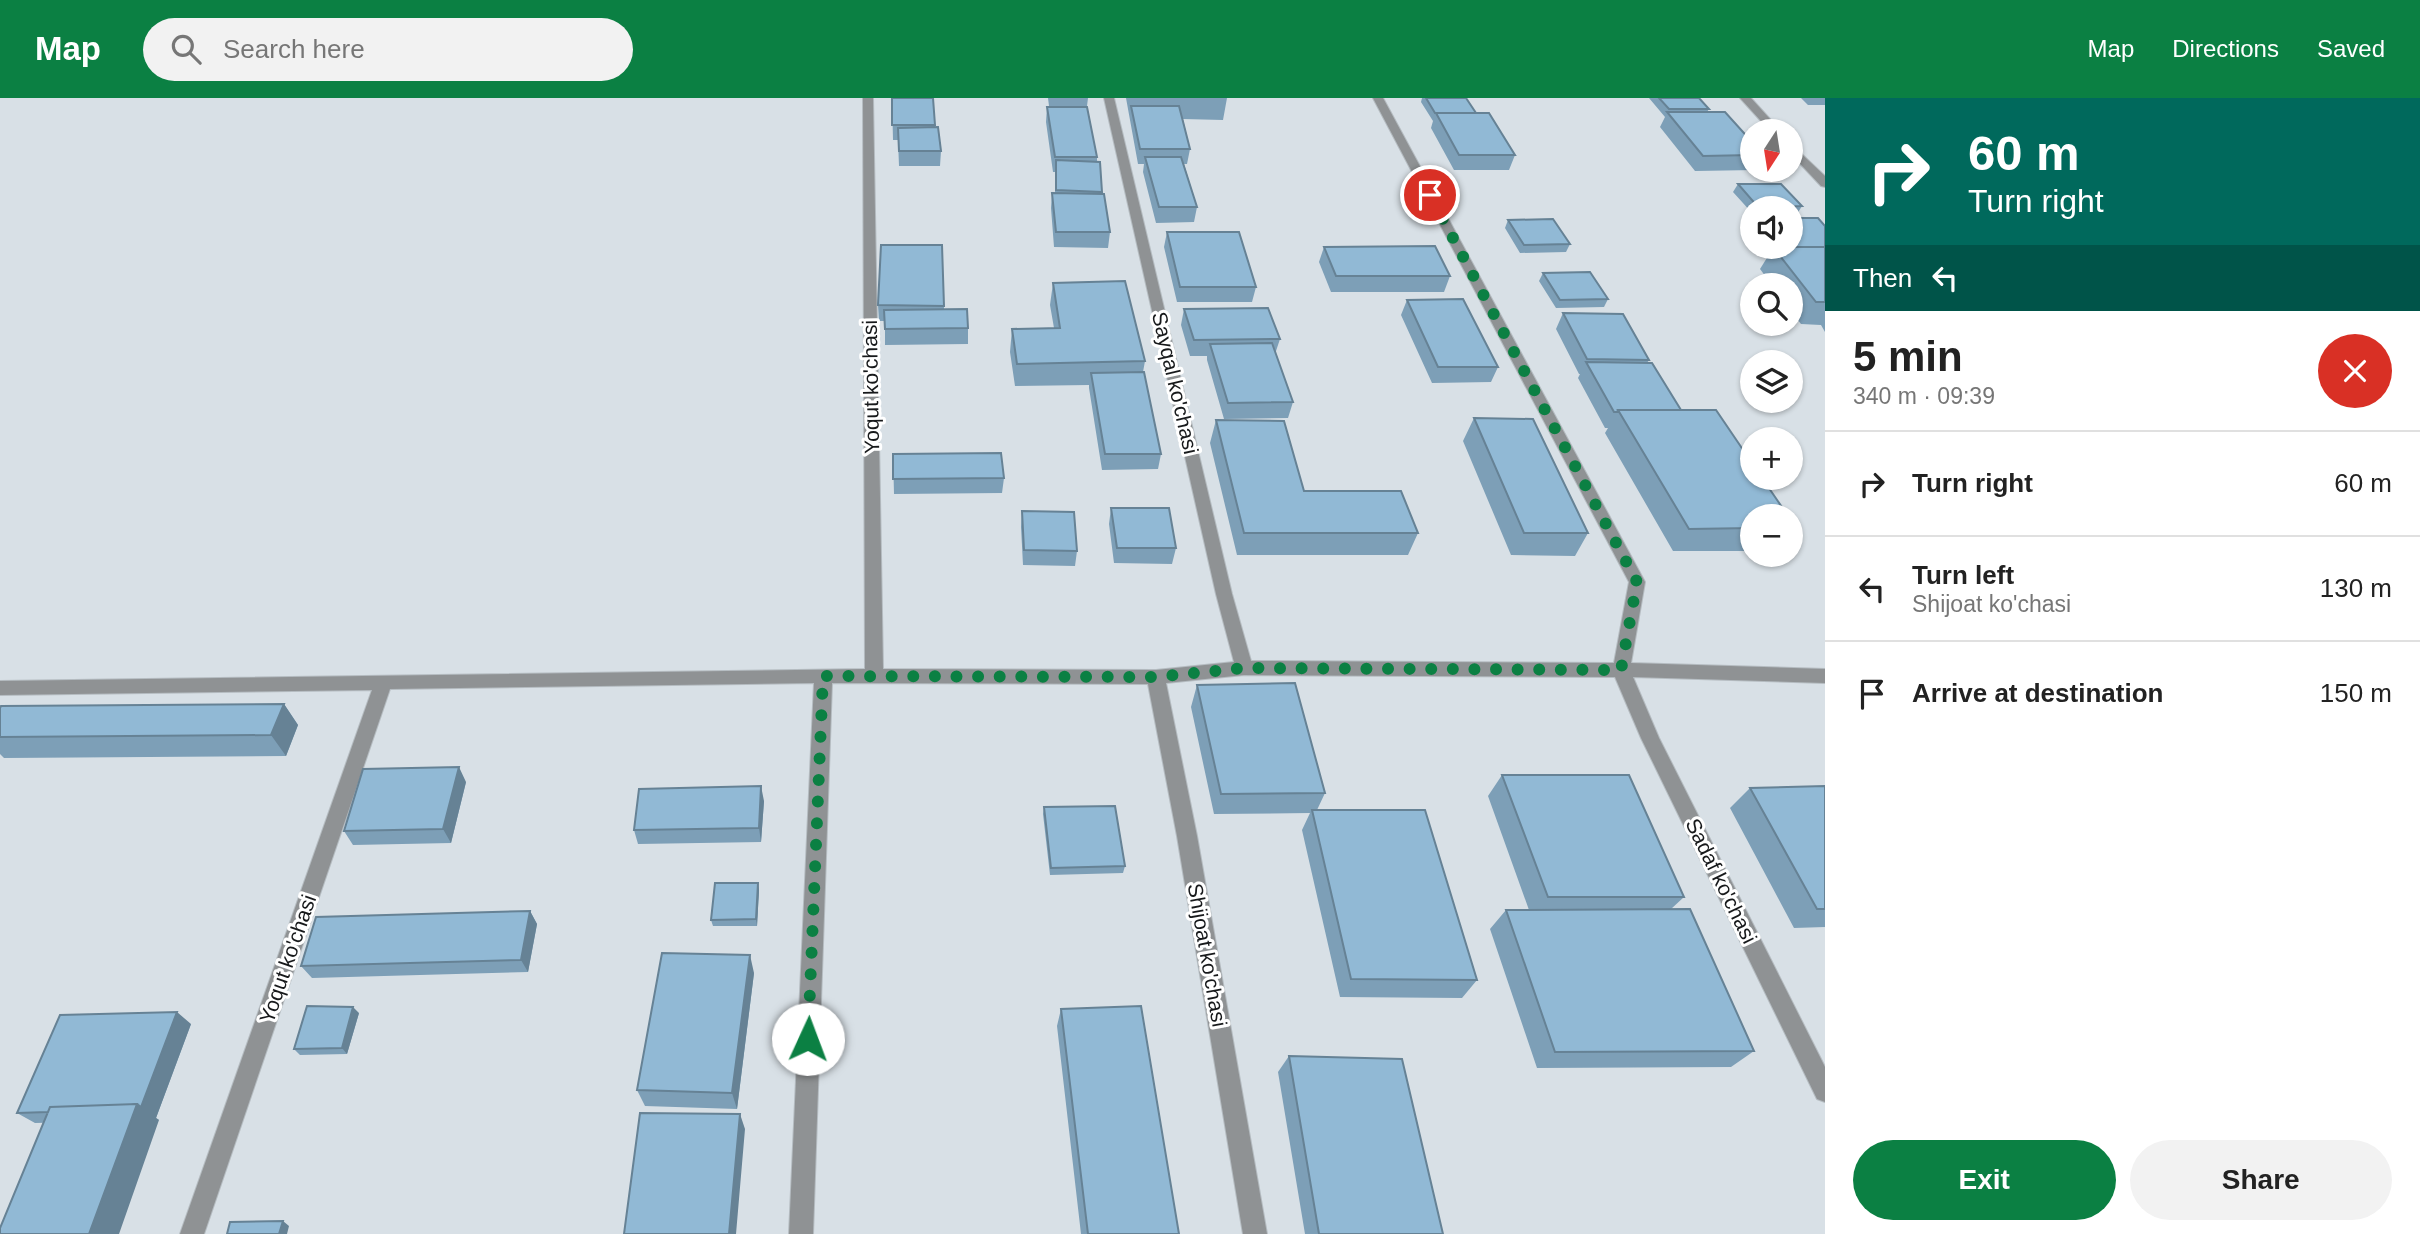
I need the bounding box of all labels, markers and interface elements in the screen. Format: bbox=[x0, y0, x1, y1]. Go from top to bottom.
search box bbox=[143, 18, 633, 81]
text: Map bbox=[35, 30, 101, 67]
icon: search bbox=[167, 30, 205, 68]
text: Search here bbox=[223, 34, 365, 64]
text: Map bbox=[2088, 35, 2134, 62]
text: Directions bbox=[2172, 35, 2279, 62]
text: Saved bbox=[2317, 35, 2385, 62]
north arrow bbox=[1740, 119, 1802, 182]
map controls bbox=[1740, 119, 1803, 567]
icon: right bbox=[1853, 126, 1944, 217]
text: 60 m bbox=[1968, 126, 2080, 180]
pin bbox=[1400, 165, 1460, 225]
icon: arrive bbox=[1411, 176, 1449, 214]
text: Turn right bbox=[1968, 183, 2104, 219]
button: sound bbox=[1740, 196, 1803, 259]
icon: left bbox=[1926, 259, 1964, 297]
text: Then bbox=[1853, 263, 1912, 293]
button: search bbox=[1740, 273, 1803, 336]
street label: Sayqal ko'chasi bbox=[1148, 310, 1203, 456]
street label: Yoqut ko'chasi bbox=[858, 320, 883, 454]
text: 5 min bbox=[1853, 333, 1963, 380]
button: close bbox=[2318, 334, 2392, 408]
button: layers bbox=[1740, 350, 1803, 413]
text: 340 m · 09:39 bbox=[1853, 383, 1995, 409]
button: + bbox=[1740, 427, 1803, 490]
icon: right bbox=[1853, 465, 1891, 503]
text: Turn right bbox=[1912, 468, 2033, 498]
text: 60 m bbox=[2334, 468, 2392, 498]
button: − bbox=[1740, 504, 1803, 567]
text: Turn left bbox=[1912, 560, 2014, 590]
icon: left bbox=[1853, 570, 1891, 608]
text: 130 m bbox=[2320, 573, 2392, 603]
text: Shijoat ko'chasi bbox=[1912, 591, 2071, 617]
icon: arrive bbox=[1853, 675, 1891, 713]
text: Arrive at destination bbox=[1912, 678, 2163, 708]
text: 150 m bbox=[2320, 678, 2392, 708]
street label: Sadaf ko'chasi bbox=[1681, 815, 1762, 947]
street label: Shijoat ko'chasi bbox=[1184, 881, 1231, 1028]
street label: Yoqut ko'chasi bbox=[255, 892, 320, 1026]
position arrow bbox=[771, 1002, 845, 1076]
button: Exit bbox=[1853, 1140, 2116, 1220]
button: Share bbox=[2130, 1140, 2392, 1220]

